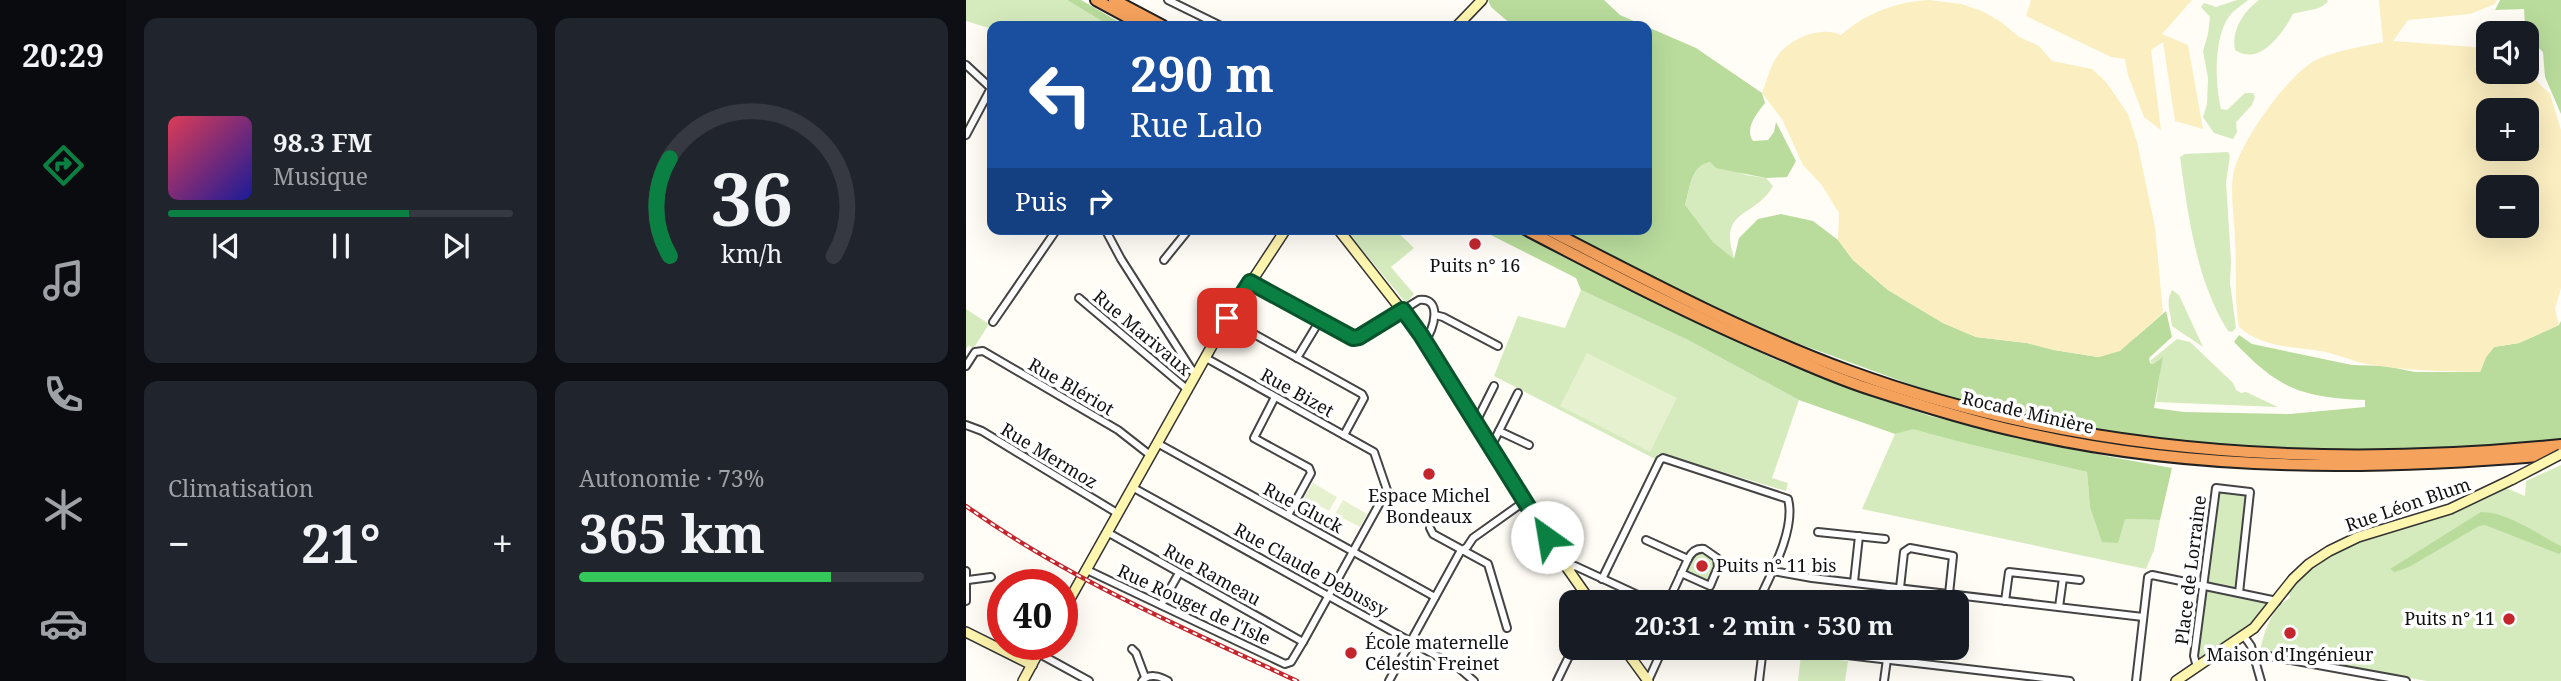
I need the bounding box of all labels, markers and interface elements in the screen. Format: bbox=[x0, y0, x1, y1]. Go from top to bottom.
map controls bbox=[2476, 21, 2539, 238]
button: sound bbox=[2476, 21, 2539, 84]
text: 20:29 bbox=[22, 33, 104, 76]
text: 290 m bbox=[1130, 40, 1274, 106]
icon: left bbox=[1015, 49, 1106, 140]
button: + bbox=[2476, 98, 2539, 161]
text: Rue Lalo bbox=[1130, 103, 1263, 146]
text: 98.3 FM bbox=[273, 124, 372, 160]
icon: directions bbox=[39, 141, 88, 190]
text: 36 bbox=[710, 149, 793, 248]
text: Musique bbox=[273, 160, 368, 192]
button: − bbox=[2476, 175, 2539, 238]
icon: right bbox=[1081, 182, 1119, 220]
text: Puis bbox=[1015, 183, 1067, 219]
icon: previous bbox=[207, 227, 245, 265]
icon: pause bbox=[322, 227, 360, 265]
icon: next bbox=[437, 227, 475, 265]
text: km/h bbox=[721, 236, 782, 270]
marker: Puits n° 16 bbox=[1467, 236, 1483, 252]
place label: Puits n° 16 bbox=[1430, 253, 1520, 277]
icon: music bbox=[39, 256, 88, 305]
street label: Rue Marivaux bbox=[1089, 284, 1197, 381]
pin bbox=[1197, 288, 1257, 348]
icon: arrive bbox=[1208, 299, 1246, 337]
street label: Rue Blériot bbox=[1024, 352, 1119, 420]
street label: Rue Bizet bbox=[1257, 362, 1338, 422]
icon: phone bbox=[39, 370, 88, 419]
street label: Rocade Minière bbox=[1960, 385, 2096, 439]
street label: Rue Mermoz bbox=[997, 417, 1102, 494]
text: Autonomie · 73% bbox=[579, 462, 764, 494]
marker: Espace Michel Bondeaux bbox=[1421, 466, 1437, 482]
street label: Rue Léon Blum bbox=[2342, 471, 2473, 537]
text: Climatisation bbox=[168, 472, 314, 504]
street label: Rue Gluck bbox=[1260, 476, 1348, 538]
place label: Espace Michel Bondeaux bbox=[1368, 483, 1490, 528]
icon: climate bbox=[39, 485, 88, 534]
street label: Place de Lorraine bbox=[2169, 494, 2211, 646]
text: 365 km bbox=[579, 497, 765, 568]
position arrow bbox=[1510, 500, 1584, 574]
text: 21° bbox=[301, 507, 381, 578]
text: − bbox=[168, 517, 190, 569]
text: + bbox=[492, 517, 513, 569]
street label: Rue Claude Debussy bbox=[1230, 517, 1394, 622]
street label: Rue Rameau bbox=[1160, 538, 1266, 611]
place label: Puits n° 11 bis bbox=[1716, 553, 1836, 577]
street label: Rue Rouget de l'Isle bbox=[1114, 558, 1275, 650]
marker: Puits n° 11 bis bbox=[1694, 558, 1710, 574]
speed limit sign: 40 bbox=[987, 569, 1078, 660]
icon: car bbox=[39, 599, 88, 648]
place label: Puits n° 11 bbox=[2404, 606, 2495, 630]
text: 20:31 · 2 min · 530 m bbox=[1634, 607, 1894, 643]
marker: Puits n° 11 bbox=[2501, 611, 2517, 627]
marker: Maison d'Ingénieur bbox=[2282, 625, 2298, 641]
place label: École maternelle Célestin Freinet bbox=[1365, 630, 1509, 675]
place label: Maison d'Ingénieur bbox=[2206, 642, 2374, 666]
marker: École maternelle Célestin Freinet bbox=[1343, 645, 1359, 661]

